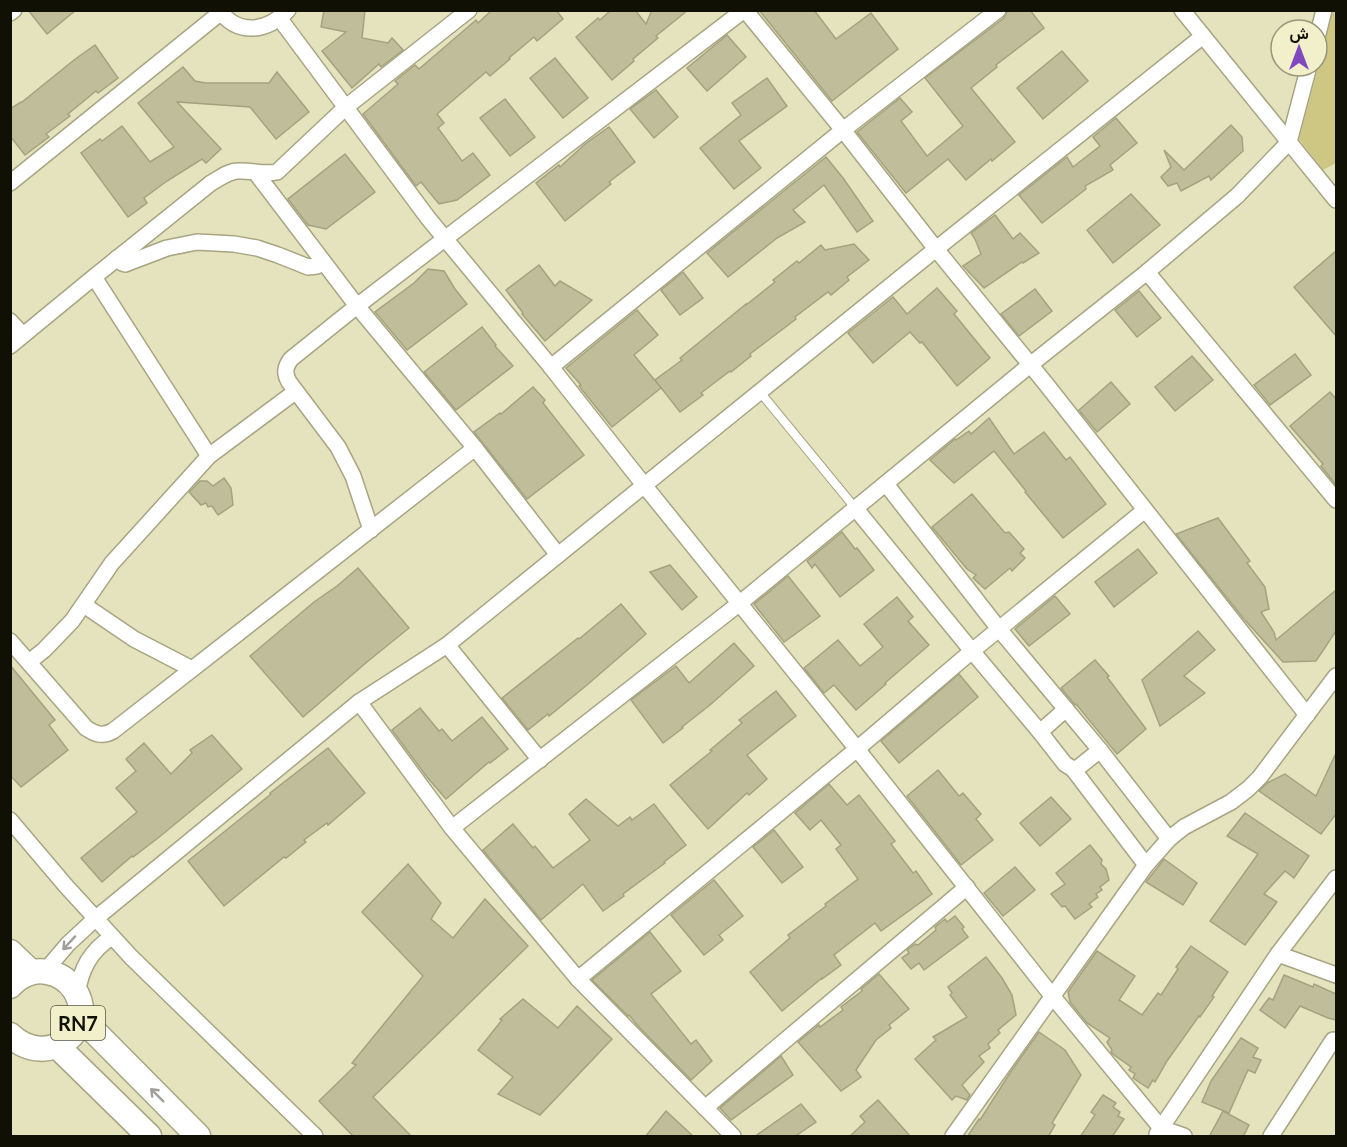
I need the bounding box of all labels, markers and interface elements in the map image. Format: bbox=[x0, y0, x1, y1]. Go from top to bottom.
north arrow bbox=[1269, 18, 1329, 78]
text: ش bbox=[1289, 23, 1309, 43]
one-way arrow bbox=[61, 936, 76, 951]
road number: RN7 bbox=[51, 1006, 105, 1040]
one-way arrow bbox=[149, 1087, 164, 1102]

